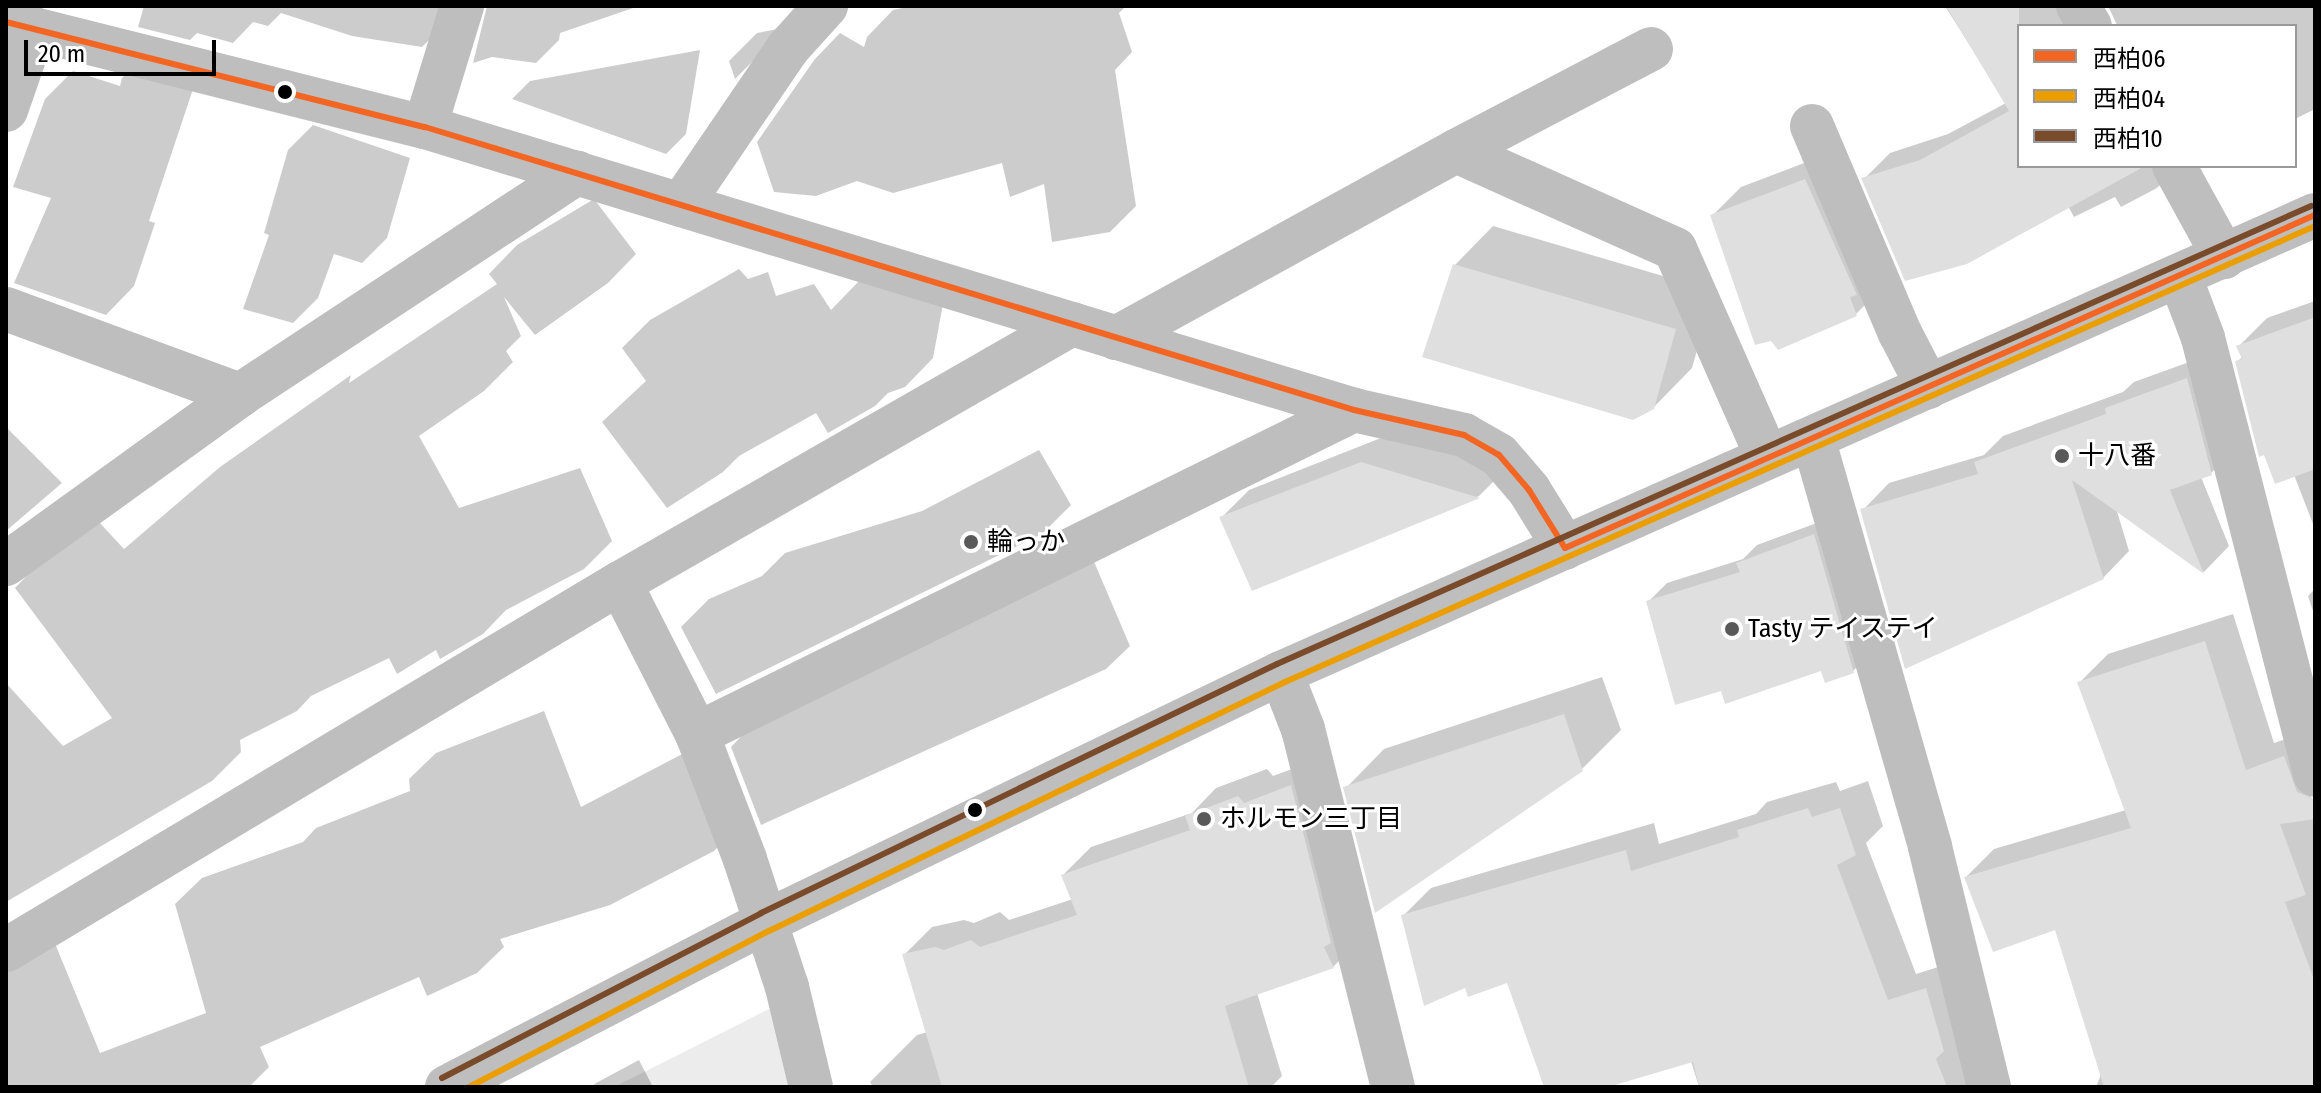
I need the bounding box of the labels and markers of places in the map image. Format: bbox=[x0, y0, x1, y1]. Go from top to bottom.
unlabelled marker bbox=[277, 84, 293, 100]
place label: 十八番 bbox=[2078, 440, 2156, 472]
marker: 十八番 bbox=[2053, 447, 2071, 465]
place label: 輪っか bbox=[987, 526, 1065, 558]
marker: 輪っか bbox=[962, 533, 980, 551]
place label: Tasty テイステイ bbox=[1748, 613, 1939, 645]
marker: Tasty テイステイ bbox=[1723, 620, 1741, 638]
unlabelled marker bbox=[967, 802, 983, 818]
place label: ホルモン三丁目 bbox=[1220, 803, 1402, 835]
marker: ホルモン三丁目 bbox=[1195, 810, 1213, 828]

